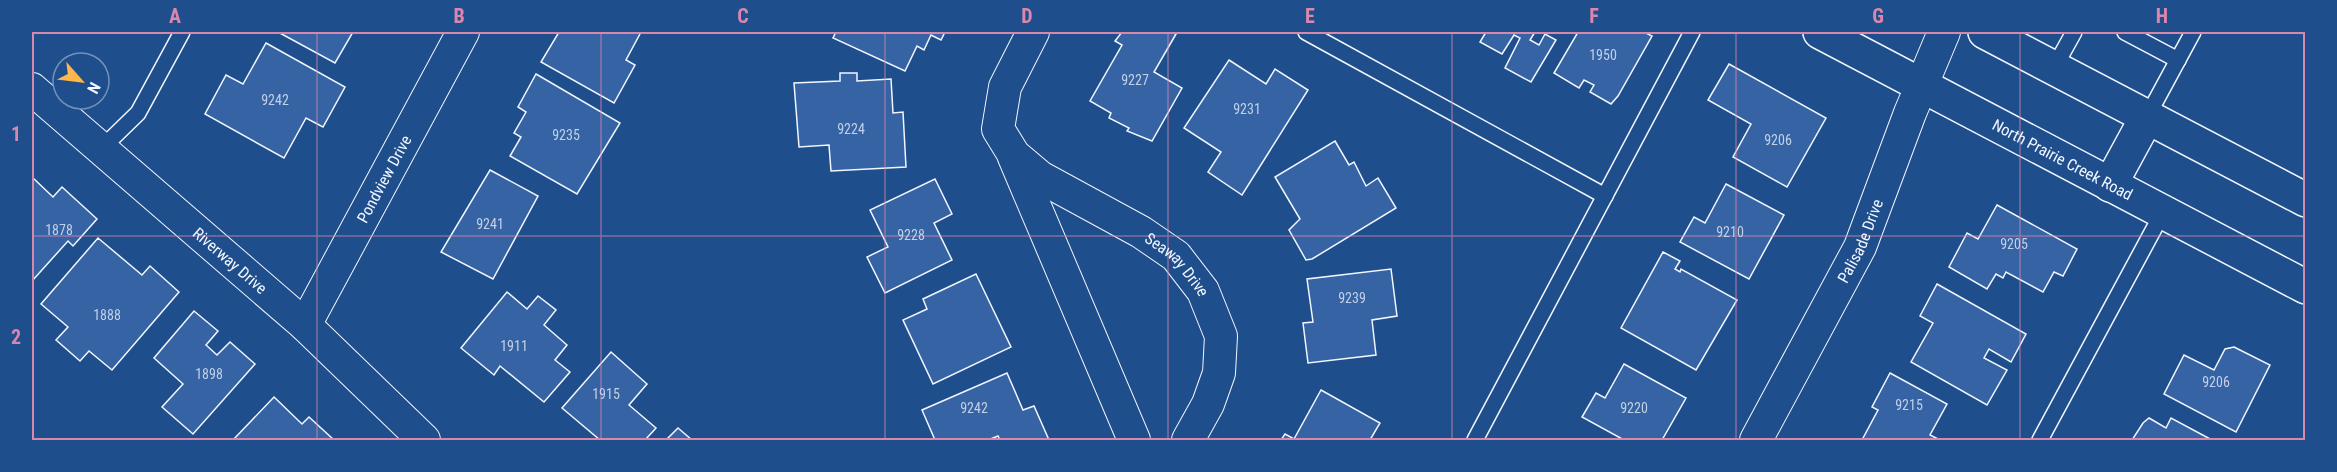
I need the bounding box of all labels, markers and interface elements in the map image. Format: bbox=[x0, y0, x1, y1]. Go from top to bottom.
text: A bbox=[169, 4, 181, 28]
text: B bbox=[453, 4, 465, 28]
text: C bbox=[737, 4, 749, 28]
text: D bbox=[1021, 4, 1033, 28]
text: E bbox=[1305, 4, 1315, 28]
text: F bbox=[1589, 4, 1599, 28]
text: G bbox=[1872, 4, 1884, 28]
text: H bbox=[2156, 4, 2168, 28]
house number: 1950 bbox=[1589, 47, 1617, 63]
north arrow bbox=[51, 51, 111, 111]
house number: 9227 bbox=[1121, 72, 1149, 88]
text: N bbox=[83, 79, 104, 97]
house number: 9242 bbox=[261, 92, 289, 108]
house number: 9231 bbox=[1233, 101, 1261, 117]
street label: North Prairie Creek Road bbox=[1989, 115, 2136, 204]
house number: 9224 bbox=[837, 121, 865, 137]
text: 1 bbox=[11, 122, 21, 146]
house number: 9235 bbox=[552, 127, 580, 143]
street label: Pondview Drive bbox=[353, 132, 415, 226]
house number: 9206 bbox=[1764, 132, 1792, 148]
street label: Palisade Drive bbox=[1833, 196, 1887, 286]
house number: 9241 bbox=[476, 216, 504, 232]
house number: 1878 bbox=[45, 222, 73, 238]
street label: Riverway Drive bbox=[189, 223, 271, 298]
house number: 9210 bbox=[1716, 224, 1744, 240]
house number: 9228 bbox=[897, 227, 925, 243]
street label: Seaway Drive bbox=[1142, 228, 1213, 299]
house number: 9205 bbox=[2000, 236, 2028, 252]
house number: 9239 bbox=[1338, 290, 1366, 306]
house number: 1888 bbox=[93, 307, 121, 323]
text: 2 bbox=[11, 325, 21, 349]
house number: 1911 bbox=[500, 338, 528, 354]
house number: 1898 bbox=[195, 366, 223, 382]
house number: 9206 bbox=[2202, 374, 2230, 390]
house number: 1915 bbox=[592, 386, 620, 402]
house number: 9215 bbox=[1895, 397, 1923, 413]
house number: 9242 bbox=[960, 400, 988, 416]
house number: 9220 bbox=[1620, 400, 1648, 416]

